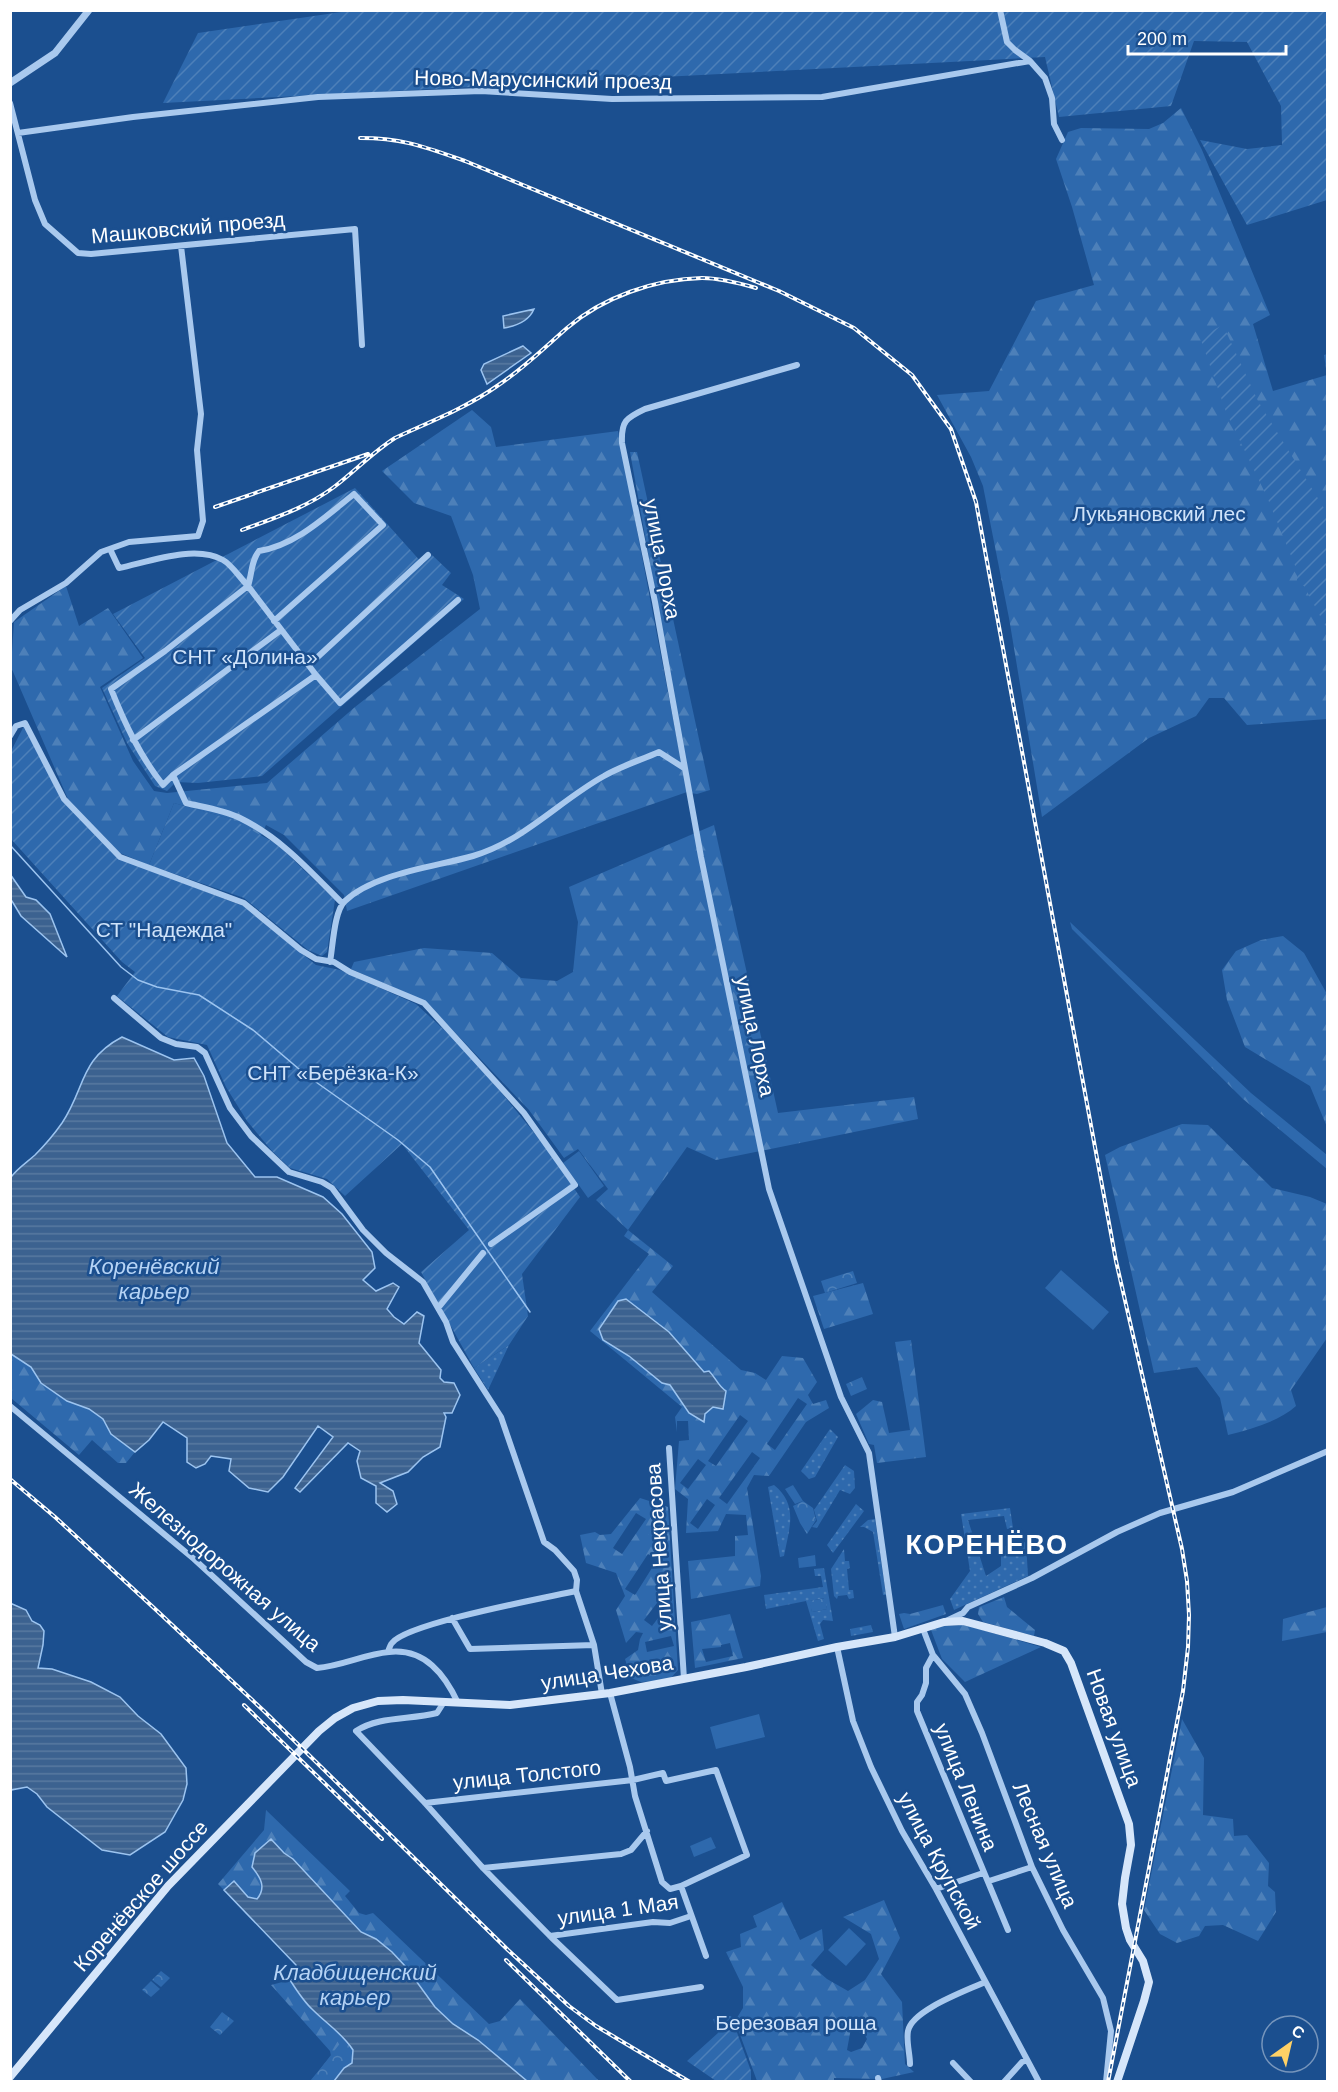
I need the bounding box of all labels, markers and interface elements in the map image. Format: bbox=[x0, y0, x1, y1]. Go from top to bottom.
scale bar bbox=[1128, 18, 1286, 56]
text: 200 m bbox=[1137, 29, 1187, 49]
street label: Ново-Марусинский проезд bbox=[414, 66, 672, 93]
street label: Машковский проезд bbox=[90, 208, 286, 247]
street label: улица Лорха bbox=[640, 497, 686, 621]
park label: Лукьяновский лес bbox=[1072, 502, 1246, 525]
park label: СНТ «Долина» bbox=[172, 645, 318, 668]
park label: СТ "Надежда" bbox=[96, 918, 232, 941]
street label: улица Лорха bbox=[732, 974, 780, 1098]
park label: СНТ «Берёзка-К» bbox=[247, 1061, 419, 1084]
water label: Коренёвский карьер bbox=[89, 1254, 219, 1304]
street label: улица Некрасова bbox=[641, 1462, 676, 1632]
street label: Железнодорожная улица bbox=[125, 1477, 326, 1656]
district label: КОРЕНЁВО bbox=[906, 1530, 1068, 1560]
street label: улица Чехова bbox=[539, 1651, 675, 1694]
street label: Новая улица bbox=[1082, 1665, 1147, 1790]
street label: улица Ленина bbox=[930, 1720, 1003, 1854]
street label: улица Толстого bbox=[452, 1755, 602, 1794]
street label: Лесная улица bbox=[1009, 1779, 1082, 1911]
street label: улица Крупской bbox=[894, 1788, 985, 1933]
street label: Коренёвское шоссе bbox=[69, 1816, 212, 1976]
street label: улица 1 Мая bbox=[556, 1890, 680, 1929]
water label: Кладбищенский карьер bbox=[273, 1960, 437, 2010]
park label: Березовая роща bbox=[715, 2011, 877, 2034]
north arrow bbox=[1260, 2014, 1320, 2074]
text: С bbox=[1289, 2022, 1308, 2043]

